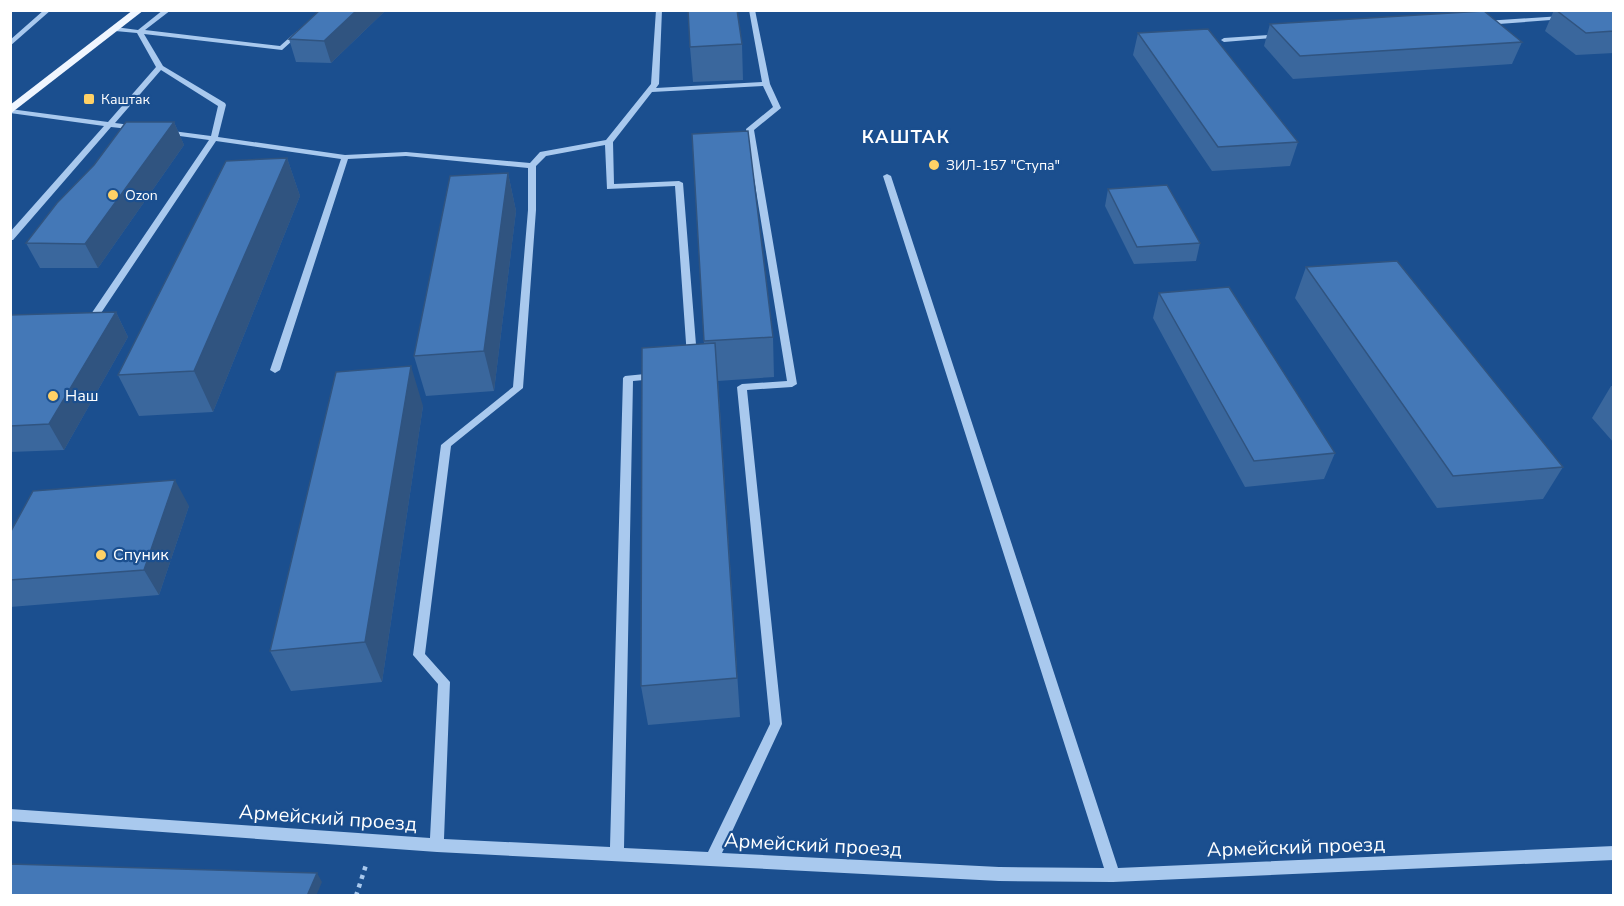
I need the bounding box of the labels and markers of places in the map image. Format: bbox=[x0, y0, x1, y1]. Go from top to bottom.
place label: Каштак bbox=[101, 90, 150, 109]
marker: Каштак bbox=[82, 92, 96, 106]
place label: ЗИЛ-157 "Ступа" bbox=[946, 156, 1060, 175]
marker: ЗИЛ-157 "Ступа" bbox=[927, 158, 941, 172]
place label: Ozon bbox=[125, 186, 158, 205]
marker: Ozon bbox=[106, 188, 120, 202]
place label: Наш bbox=[65, 385, 99, 407]
marker: Наш bbox=[46, 389, 60, 403]
place label: Спуник bbox=[113, 544, 169, 566]
marker: Спуник bbox=[94, 548, 108, 562]

